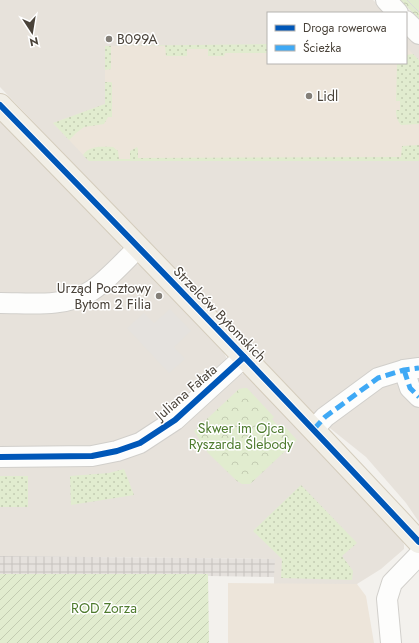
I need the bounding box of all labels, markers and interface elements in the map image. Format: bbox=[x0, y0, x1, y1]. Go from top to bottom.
north arrow bbox=[12, 12, 52, 52]
legend bbox=[267, 12, 407, 64]
text: Droga rowerowa bbox=[303, 19, 387, 37]
place label: B099A bbox=[117, 29, 158, 49]
text: N bbox=[28, 33, 40, 51]
marker: B099A bbox=[104, 34, 114, 44]
text: Ścieżka bbox=[303, 39, 341, 57]
place label: Lidl bbox=[317, 86, 338, 106]
marker: Lidl bbox=[304, 91, 314, 101]
street label: Strzelców Bytomskich bbox=[169, 262, 271, 366]
place label: Urząd Pocztowy Bytom 2 Filia bbox=[57, 278, 152, 314]
marker: Urząd Pocztowy Bytom 2 Filia bbox=[154, 291, 164, 301]
street label: Juliana Fałata bbox=[149, 360, 221, 426]
park label: Skwer im Ojca Ryszarda Ślebody bbox=[189, 418, 294, 454]
park label: ROD Zorza bbox=[71, 598, 137, 618]

